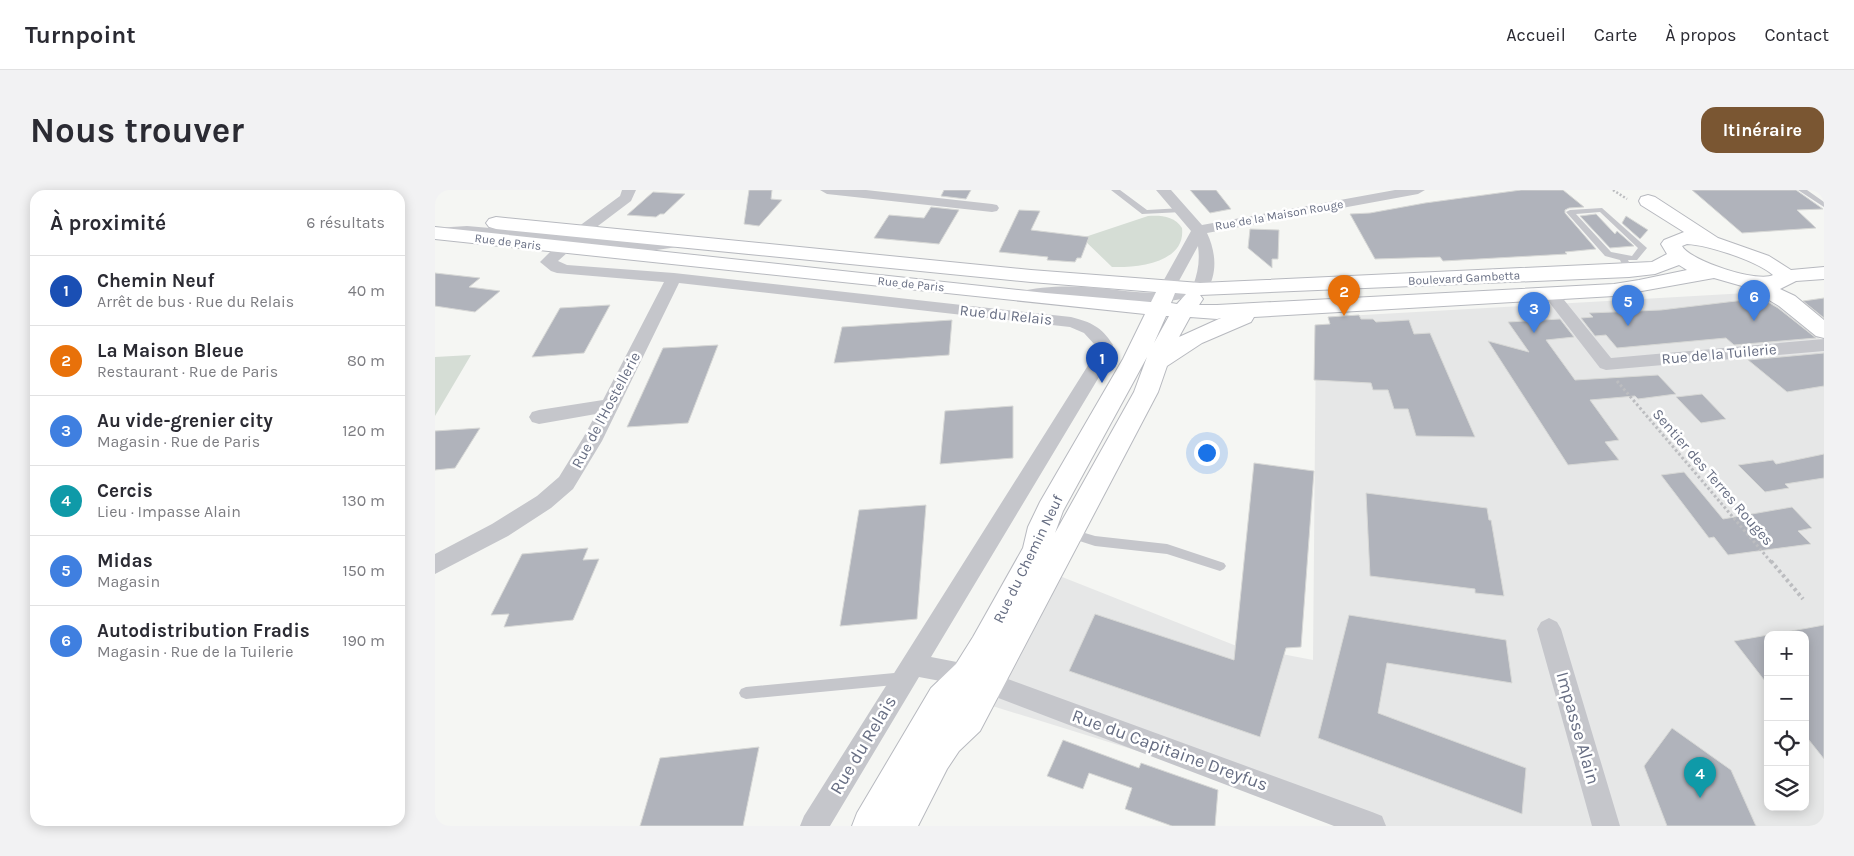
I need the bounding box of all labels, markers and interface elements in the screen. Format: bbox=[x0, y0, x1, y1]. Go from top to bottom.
text: Turnpoint bbox=[25, 21, 136, 49]
text: Accueil bbox=[1506, 24, 1566, 46]
text: Carte bbox=[1594, 24, 1637, 46]
text: À propos bbox=[1665, 24, 1737, 46]
text: Contact bbox=[1765, 24, 1829, 46]
button: Itinéraire bbox=[1701, 107, 1824, 153]
text: Nous trouver bbox=[30, 110, 244, 151]
street label: Rue de la Maison Rouge bbox=[1214, 197, 1344, 233]
text: À proximité bbox=[50, 211, 166, 235]
text: 6 résultats bbox=[306, 213, 385, 232]
street label: Rue de Paris bbox=[474, 231, 542, 253]
street label: Boulevard Gambetta bbox=[1408, 268, 1520, 288]
text: Chemin Neuf bbox=[97, 270, 214, 292]
street label: Rue de Paris bbox=[877, 274, 945, 294]
pin: 2 bbox=[1328, 275, 1360, 316]
pin: 6 bbox=[1738, 280, 1770, 321]
text: 1 bbox=[63, 281, 69, 300]
text: 40 m bbox=[348, 281, 385, 300]
pin: 5 bbox=[1612, 285, 1644, 326]
text: Arrêt de bus · Rue du Relais bbox=[97, 292, 294, 311]
pin: 3 bbox=[1518, 292, 1550, 333]
street label: Rue du Relais bbox=[959, 301, 1053, 329]
text: La Maison Bleue bbox=[97, 340, 244, 362]
street label: Rue de la Tuilerie bbox=[1661, 340, 1777, 368]
pin: 1 bbox=[1086, 342, 1118, 383]
street label: Rue de l'Hostellerie bbox=[568, 349, 644, 471]
text: 2 bbox=[61, 351, 71, 370]
text: 80 m bbox=[347, 351, 385, 370]
text: Restaurant · Rue de Paris bbox=[97, 362, 278, 381]
street label: Sentier des Terres Rouges bbox=[1649, 405, 1777, 549]
text: Au vide-grenier city bbox=[97, 410, 273, 432]
text: 3 bbox=[61, 421, 71, 440]
text: 120 m bbox=[342, 421, 385, 440]
text: Magasin · Rue de Paris bbox=[97, 432, 260, 451]
your location bbox=[1194, 440, 1220, 466]
text: Cercis bbox=[97, 480, 153, 502]
text: 4 bbox=[61, 491, 71, 510]
text: 130 m bbox=[342, 491, 385, 510]
street label: Rue du Chemin Neuf bbox=[989, 491, 1067, 626]
text: Lieu · Impasse Alain bbox=[97, 502, 241, 521]
text: Midas bbox=[97, 550, 153, 572]
text: 5 bbox=[61, 561, 71, 580]
text: 150 m bbox=[342, 561, 385, 580]
text: Magasin bbox=[97, 572, 160, 591]
text: Autodistribution Fradis bbox=[97, 620, 310, 642]
text: 6 bbox=[61, 631, 71, 650]
text: 190 m bbox=[342, 631, 385, 650]
map controls bbox=[1764, 631, 1809, 811]
button: + bbox=[1764, 631, 1809, 676]
text: Magasin · Rue de la Tuilerie bbox=[97, 642, 293, 661]
street label: Impasse Alain bbox=[1551, 669, 1605, 787]
button: − bbox=[1764, 676, 1809, 721]
street label: Rue du Relais bbox=[825, 692, 901, 798]
street label: Rue du Capitaine Dreyfus bbox=[1069, 704, 1271, 796]
button: locate bbox=[1764, 721, 1809, 766]
pin: 4 bbox=[1684, 757, 1716, 798]
button: layers bbox=[1764, 766, 1809, 811]

